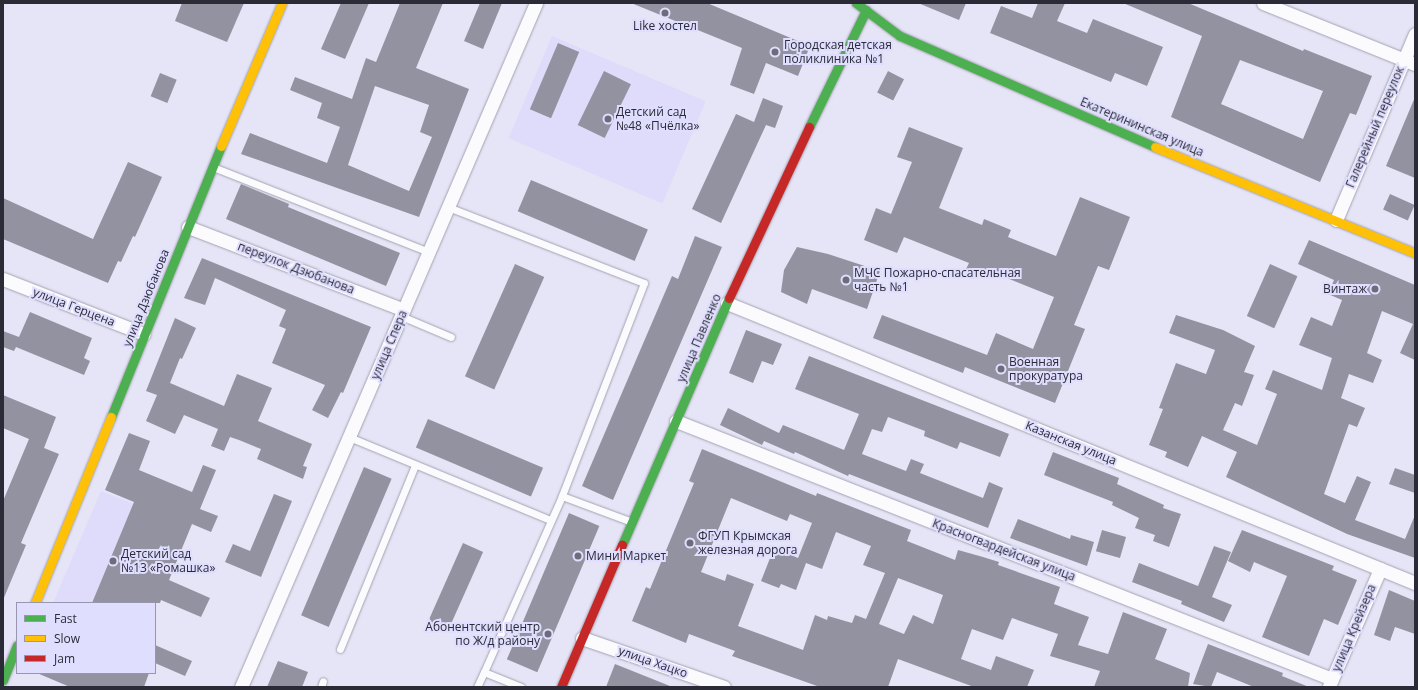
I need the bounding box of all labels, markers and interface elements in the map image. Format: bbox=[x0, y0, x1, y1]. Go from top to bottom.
marker: Like хостел bbox=[660, 8, 670, 18]
place label: Like хостел bbox=[633, 19, 697, 33]
place label: Городская детская поликлиника №1 bbox=[784, 38, 892, 66]
marker: Городская детская поликлиника №1 bbox=[769, 46, 781, 58]
street label: Галерейный переулок bbox=[1343, 64, 1407, 190]
street label: Екатерининская улица bbox=[1078, 94, 1206, 160]
place label: Детский сад №48 «Пчёлка» bbox=[616, 105, 699, 133]
marker: Детский сад №48 «Пчёлка» bbox=[603, 114, 613, 124]
street label: переулок Дзюбанова bbox=[236, 239, 356, 297]
street label: улица Дзюбанова bbox=[120, 247, 172, 349]
place label: МЧС Пожарно-спасательная часть №1 bbox=[854, 266, 1021, 294]
marker: МЧС Пожарно-спасательная часть №1 bbox=[841, 275, 851, 285]
place label: Винтаж bbox=[1323, 282, 1367, 296]
marker: Винтаж bbox=[1370, 284, 1380, 294]
street label: улица Герцена bbox=[31, 285, 117, 329]
street label: улица Павленко bbox=[674, 292, 724, 384]
street label: улица Спера bbox=[368, 308, 410, 382]
place label: Военная прокуратура bbox=[1009, 355, 1083, 383]
marker: Военная прокуратура bbox=[996, 364, 1006, 374]
street label: Казанская улица bbox=[1023, 418, 1119, 468]
street label: Красногвардейская улица bbox=[930, 516, 1078, 584]
place label: ФГУП Крымская железная дорога bbox=[698, 529, 798, 557]
marker: ФГУП Крымская железная дорога bbox=[685, 538, 695, 548]
place label: Детский сад №13 «Ромашка» bbox=[121, 547, 215, 575]
place label: Мини Маркет bbox=[586, 549, 666, 563]
marker: Мини Маркет bbox=[573, 551, 583, 561]
marker: Детский сад №13 «Ромашка» bbox=[108, 556, 118, 566]
street label: улица Крейзера bbox=[1329, 582, 1379, 674]
legend bbox=[16, 602, 156, 674]
text: Fast bbox=[54, 610, 77, 627]
place label: Абонентский центр по Ж/д району bbox=[425, 620, 540, 648]
marker: Абонентский центр по Ж/д району bbox=[543, 629, 553, 639]
text: Slow bbox=[54, 630, 80, 647]
street label: улица Хацко bbox=[616, 643, 690, 681]
text: Jam bbox=[54, 650, 75, 667]

